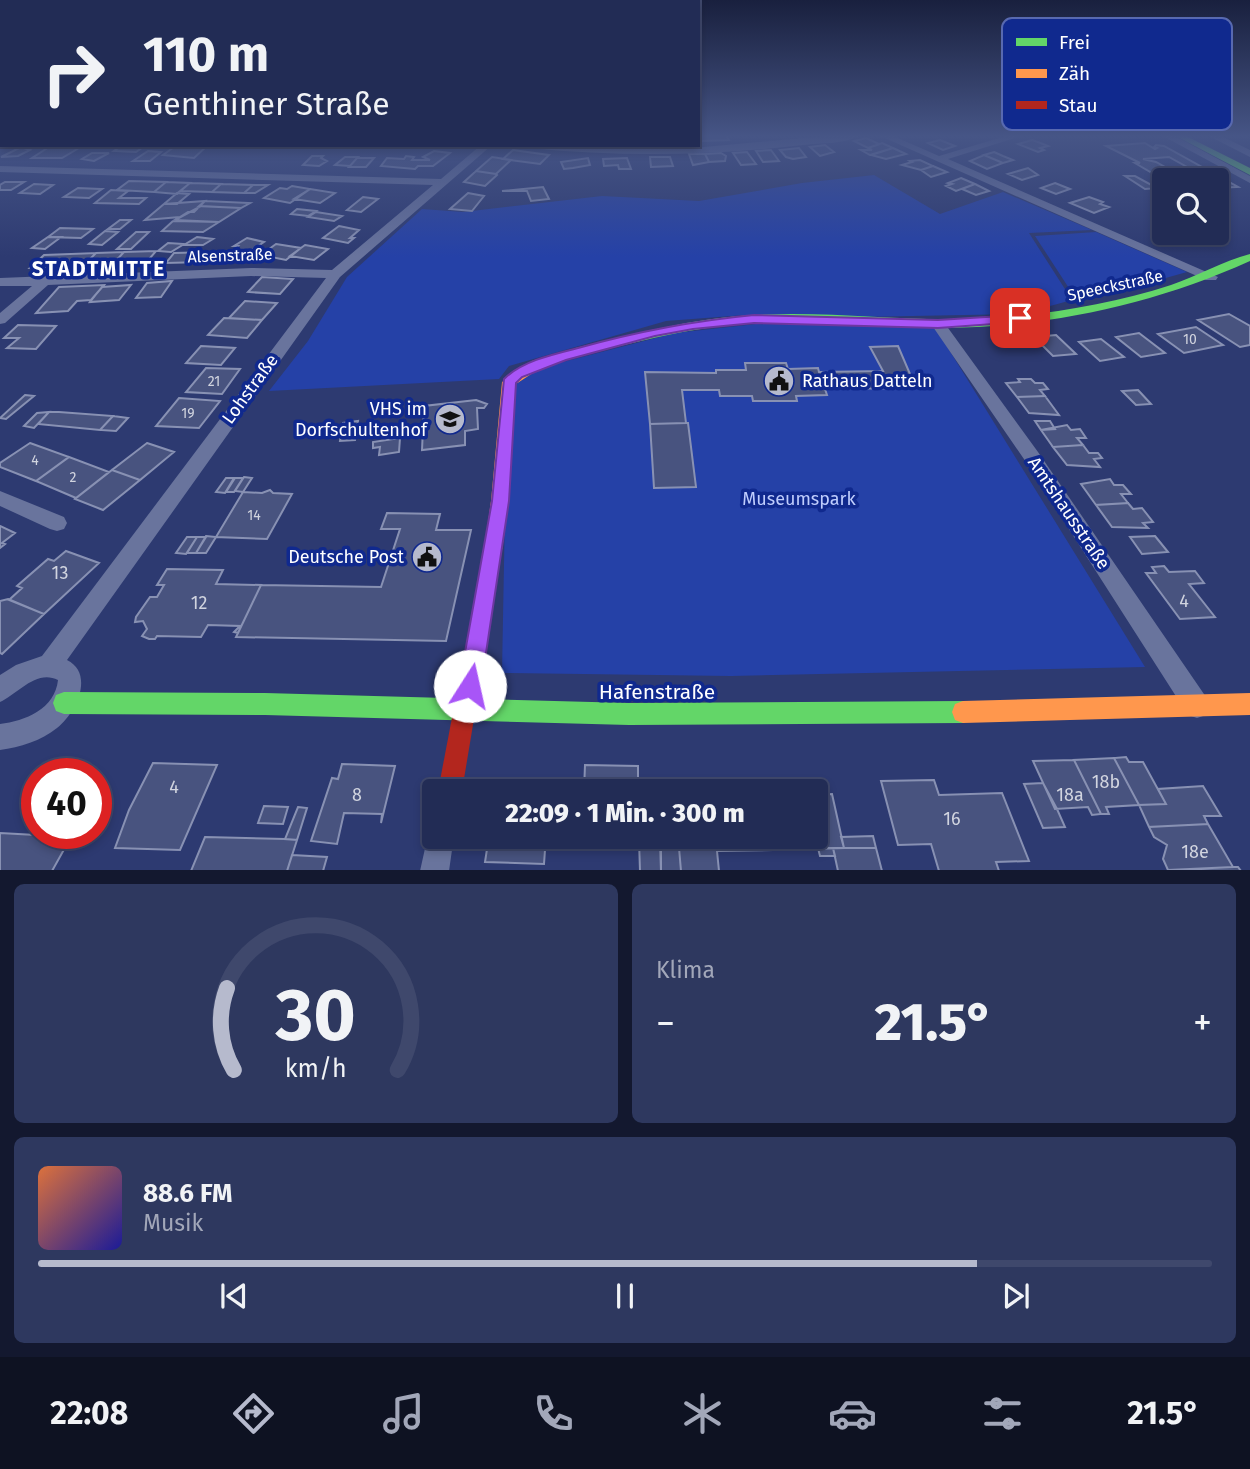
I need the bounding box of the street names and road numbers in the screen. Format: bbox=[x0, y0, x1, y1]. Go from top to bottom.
street label: Alsenstraße bbox=[187, 245, 273, 266]
street label: Speeckstraße bbox=[1066, 266, 1165, 305]
street label: Lohstraße bbox=[217, 350, 283, 428]
street label: Amtshausstraße bbox=[1023, 452, 1115, 574]
street label: Hafenstraße bbox=[599, 679, 715, 705]

